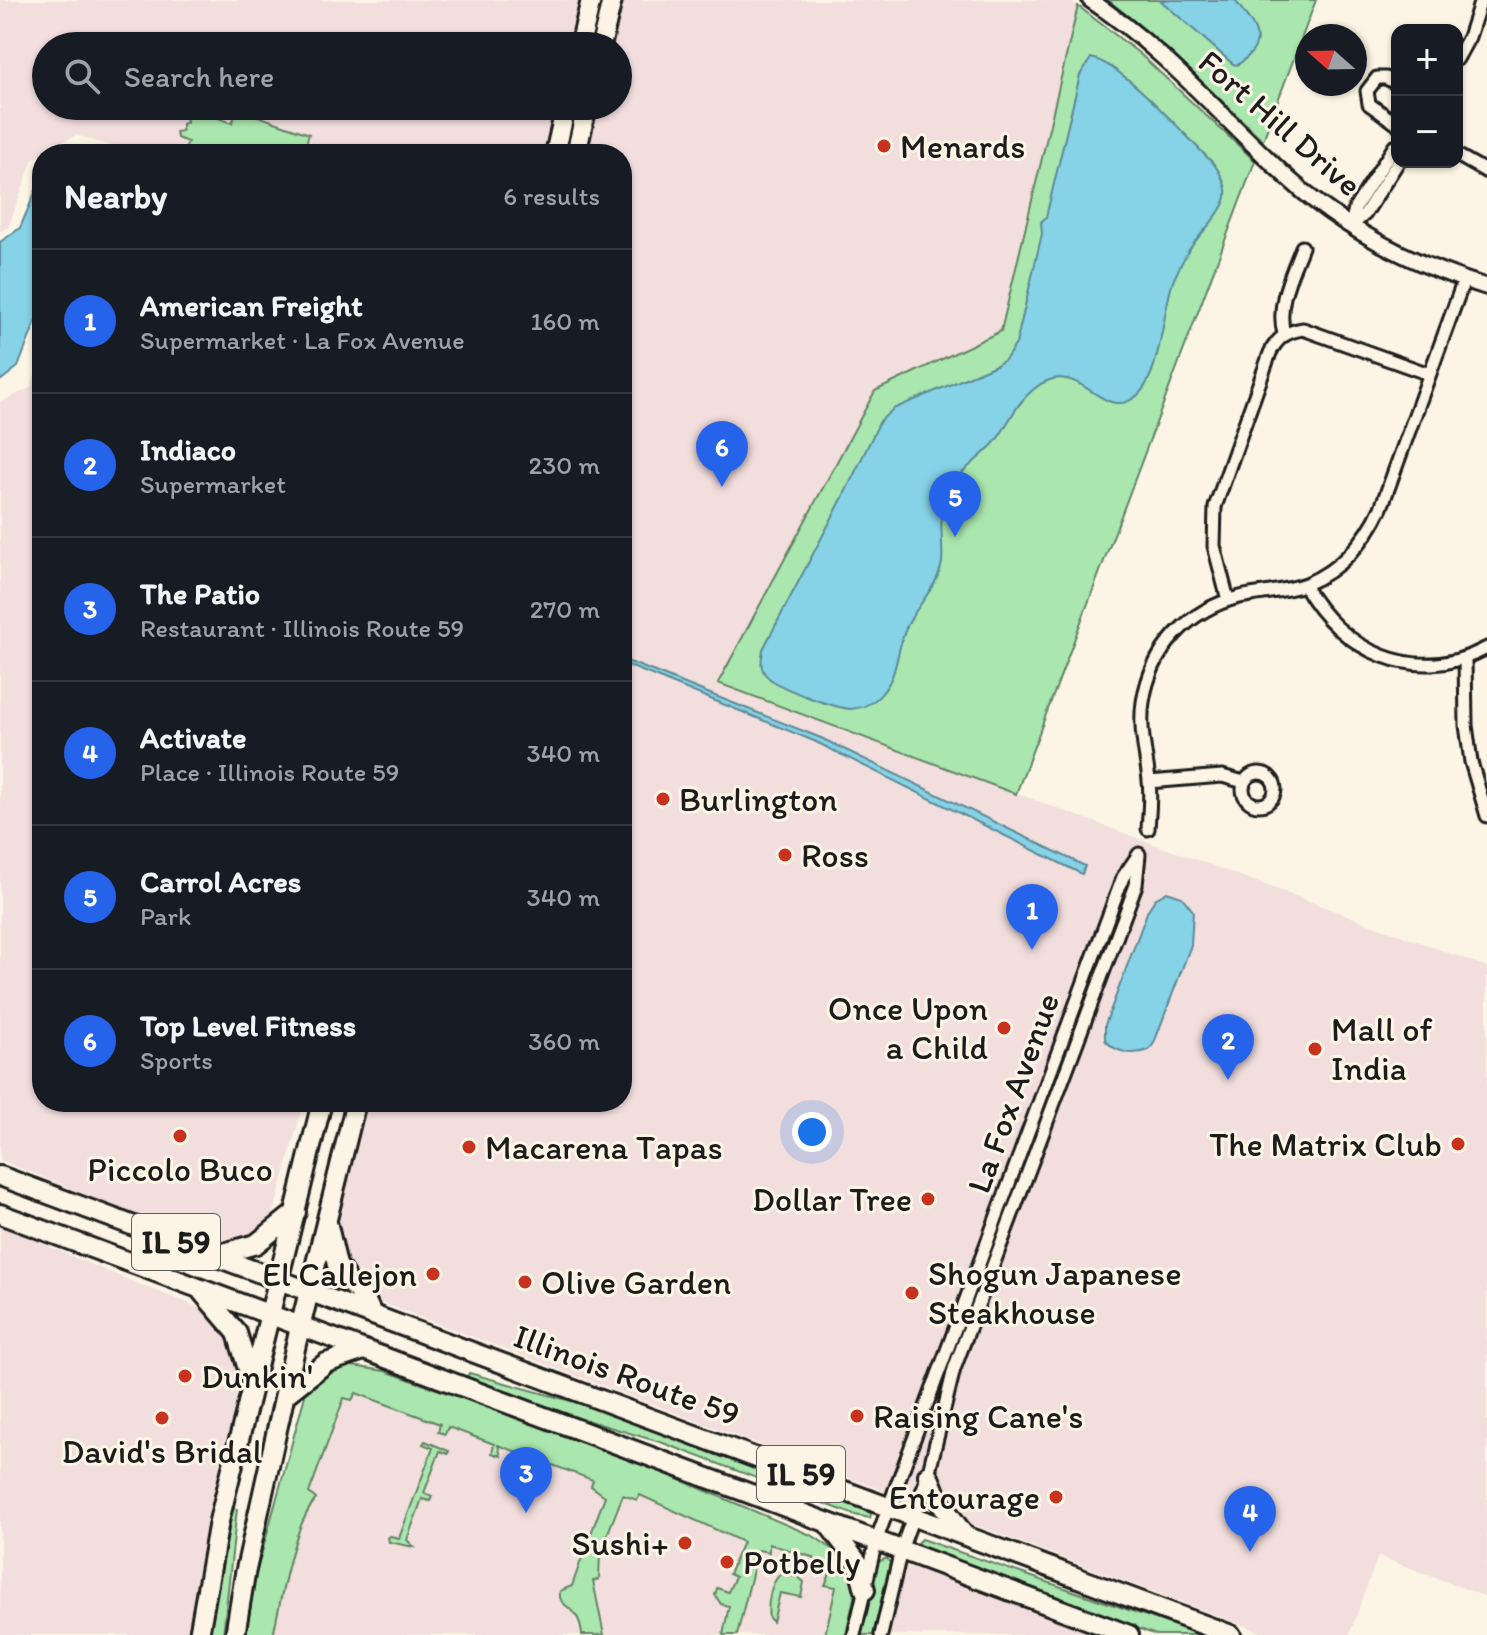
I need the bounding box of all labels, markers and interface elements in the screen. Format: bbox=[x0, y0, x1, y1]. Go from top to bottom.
north arrow bbox=[1295, 24, 1367, 96]
map controls bbox=[1391, 24, 1463, 168]
button: + bbox=[1391, 24, 1463, 96]
search box bbox=[32, 32, 632, 120]
street label: Fort Hill Drive bbox=[1190, 41, 1370, 205]
icon: search bbox=[60, 54, 104, 98]
text: Search here bbox=[124, 58, 274, 95]
button: − bbox=[1391, 96, 1463, 168]
place label: Menards bbox=[900, 126, 1025, 167]
marker: Menards bbox=[875, 137, 893, 155]
text: Nearby bbox=[64, 176, 167, 217]
text: 6 results bbox=[503, 180, 600, 212]
text: American Freight bbox=[140, 287, 363, 324]
text: 1 bbox=[84, 305, 96, 337]
text: 160 m bbox=[530, 305, 600, 337]
text: Supermarket · La Fox Avenue bbox=[140, 324, 465, 356]
pin: 6 bbox=[696, 421, 748, 487]
text: Indiaco bbox=[140, 431, 236, 468]
text: 2 bbox=[83, 449, 97, 481]
text: 230 m bbox=[528, 449, 600, 481]
text: Supermarket bbox=[140, 468, 286, 500]
pin: 5 bbox=[929, 471, 981, 537]
text: The Patio bbox=[140, 575, 260, 612]
text: 3 bbox=[83, 593, 97, 625]
text: 270 m bbox=[530, 593, 600, 625]
text: Restaurant · Illinois Route 59 bbox=[140, 612, 464, 644]
text: Activate bbox=[140, 719, 247, 756]
text: 4 bbox=[82, 737, 98, 769]
text: 340 m bbox=[526, 737, 600, 769]
text: Place · Illinois Route 59 bbox=[140, 756, 399, 788]
place label: Burlington bbox=[679, 779, 838, 820]
marker: Burlington bbox=[654, 790, 672, 808]
place label: Ross bbox=[801, 835, 869, 876]
marker: Ross bbox=[776, 846, 794, 864]
text: Carrol Acres bbox=[140, 863, 301, 900]
text: 5 bbox=[83, 881, 97, 913]
text: 340 m bbox=[526, 881, 600, 913]
pin: 1 bbox=[1006, 884, 1058, 950]
text: Park bbox=[140, 900, 191, 932]
street label: La Fox Avenue bbox=[958, 987, 1068, 1199]
place label: Once Upon a Child bbox=[828, 988, 989, 1068]
text: Top Level Fitness bbox=[140, 1007, 356, 1044]
place label: Mall of India bbox=[1331, 1009, 1433, 1089]
pin: 2 bbox=[1202, 1014, 1254, 1080]
marker: Once Upon a Child bbox=[995, 1019, 1013, 1037]
text: 6 bbox=[83, 1025, 97, 1057]
text: 360 m bbox=[528, 1025, 600, 1057]
marker: Mall of India bbox=[1306, 1040, 1324, 1058]
text: Sports bbox=[140, 1044, 213, 1076]
your location bbox=[792, 1112, 832, 1152]
place label: The Matrix Club bbox=[1209, 1124, 1442, 1165]
marker: Piccolo Buco bbox=[171, 1127, 189, 1145]
place label: Macarena Tapas bbox=[485, 1127, 723, 1168]
marker: The Matrix Club bbox=[1449, 1135, 1467, 1153]
marker: Macarena Tapas bbox=[460, 1138, 478, 1156]
place label: Piccolo Buco bbox=[87, 1149, 273, 1190]
place label: Dollar Tree bbox=[752, 1179, 912, 1220]
marker: Dollar Tree bbox=[919, 1190, 937, 1208]
road number: IL 59 bbox=[132, 1214, 220, 1270]
place label: Shogun Japanese Steakhouse bbox=[928, 1253, 1182, 1333]
place label: El Callejon bbox=[262, 1254, 417, 1295]
place label: Olive Garden bbox=[541, 1262, 731, 1303]
marker: El Callejon bbox=[424, 1265, 442, 1283]
marker: Olive Garden bbox=[516, 1273, 534, 1291]
marker: Shogun Japanese Steakhouse bbox=[903, 1284, 921, 1302]
street label: Illinois Route 59 bbox=[508, 1315, 746, 1435]
place label: Dunkin' bbox=[201, 1356, 313, 1397]
marker: Dunkin' bbox=[176, 1367, 194, 1385]
place label: Raising Cane's bbox=[873, 1396, 1083, 1437]
marker: Raising Cane's bbox=[848, 1407, 866, 1425]
marker: David's Bridal bbox=[153, 1409, 171, 1427]
place label: David's Bridal bbox=[62, 1431, 263, 1472]
road number: IL 59 bbox=[757, 1446, 845, 1502]
pin: 3 bbox=[500, 1447, 552, 1513]
place label: Entourage bbox=[889, 1477, 1040, 1518]
pin: 4 bbox=[1224, 1486, 1276, 1552]
marker: Entourage bbox=[1047, 1488, 1065, 1506]
place label: Sushi+ bbox=[572, 1523, 669, 1564]
marker: Sushi+ bbox=[676, 1534, 694, 1552]
place label: Potbelly bbox=[743, 1542, 860, 1583]
marker: Potbelly bbox=[718, 1553, 736, 1571]

